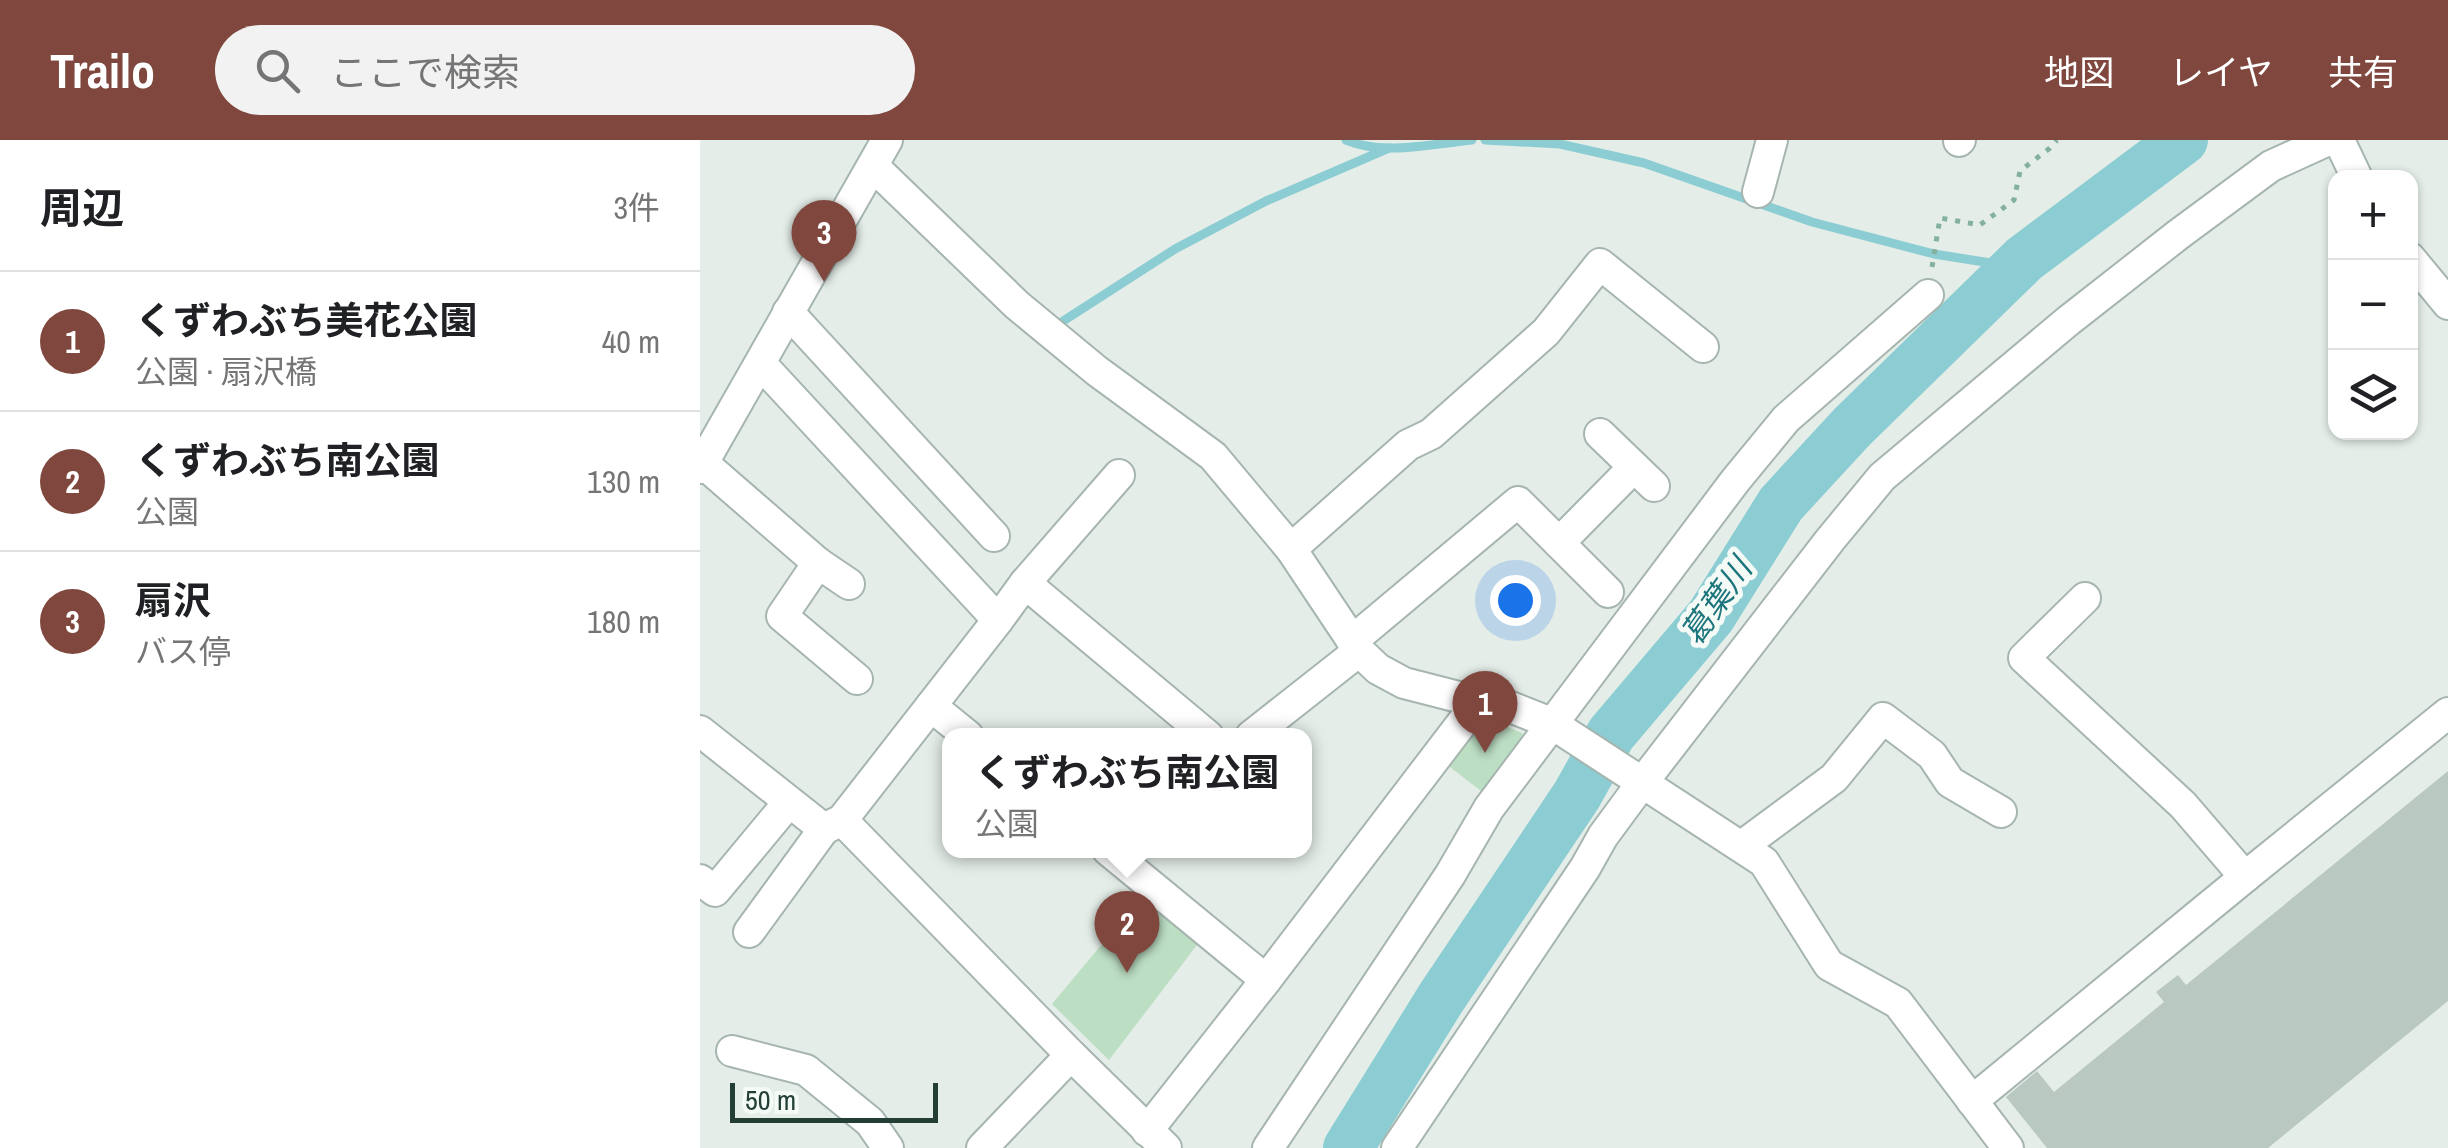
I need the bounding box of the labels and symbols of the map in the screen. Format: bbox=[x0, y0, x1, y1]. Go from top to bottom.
pin: 3 bbox=[792, 199, 856, 282]
water label: 葛葉川 bbox=[1671, 547, 1763, 653]
your location bbox=[1490, 575, 1541, 626]
pin: 1 bbox=[1452, 670, 1518, 753]
pin: 2 bbox=[1094, 890, 1160, 973]
scale bar bbox=[730, 1078, 938, 1122]

